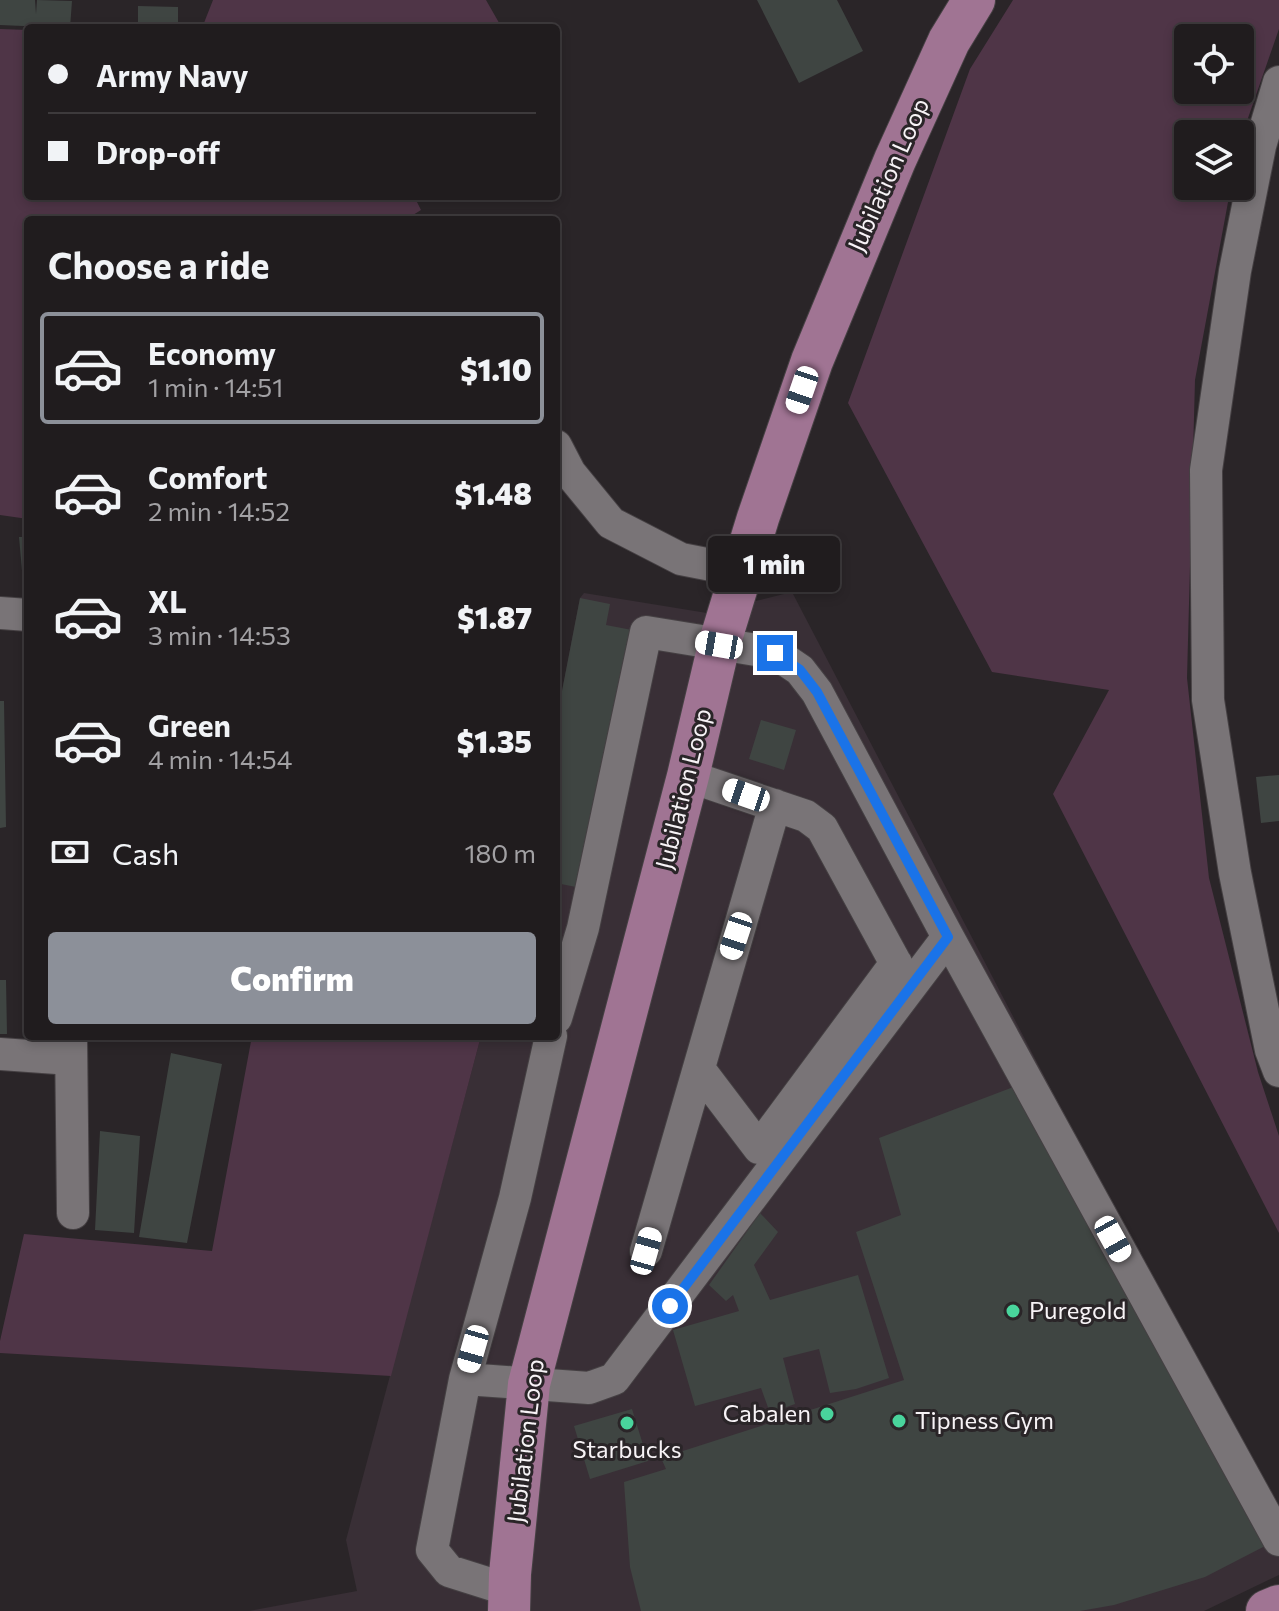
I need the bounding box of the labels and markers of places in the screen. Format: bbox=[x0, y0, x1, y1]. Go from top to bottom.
place label: Puregold bbox=[1029, 1295, 1126, 1324]
marker: Puregold bbox=[1004, 1302, 1022, 1320]
place label: Cabalen bbox=[723, 1398, 811, 1427]
marker: Cabalen bbox=[818, 1405, 836, 1423]
place label: Tipness Gym bbox=[915, 1405, 1054, 1434]
marker: Tipness Gym bbox=[890, 1412, 908, 1430]
marker: Starbucks bbox=[618, 1414, 636, 1432]
place label: Starbucks bbox=[572, 1434, 682, 1463]

